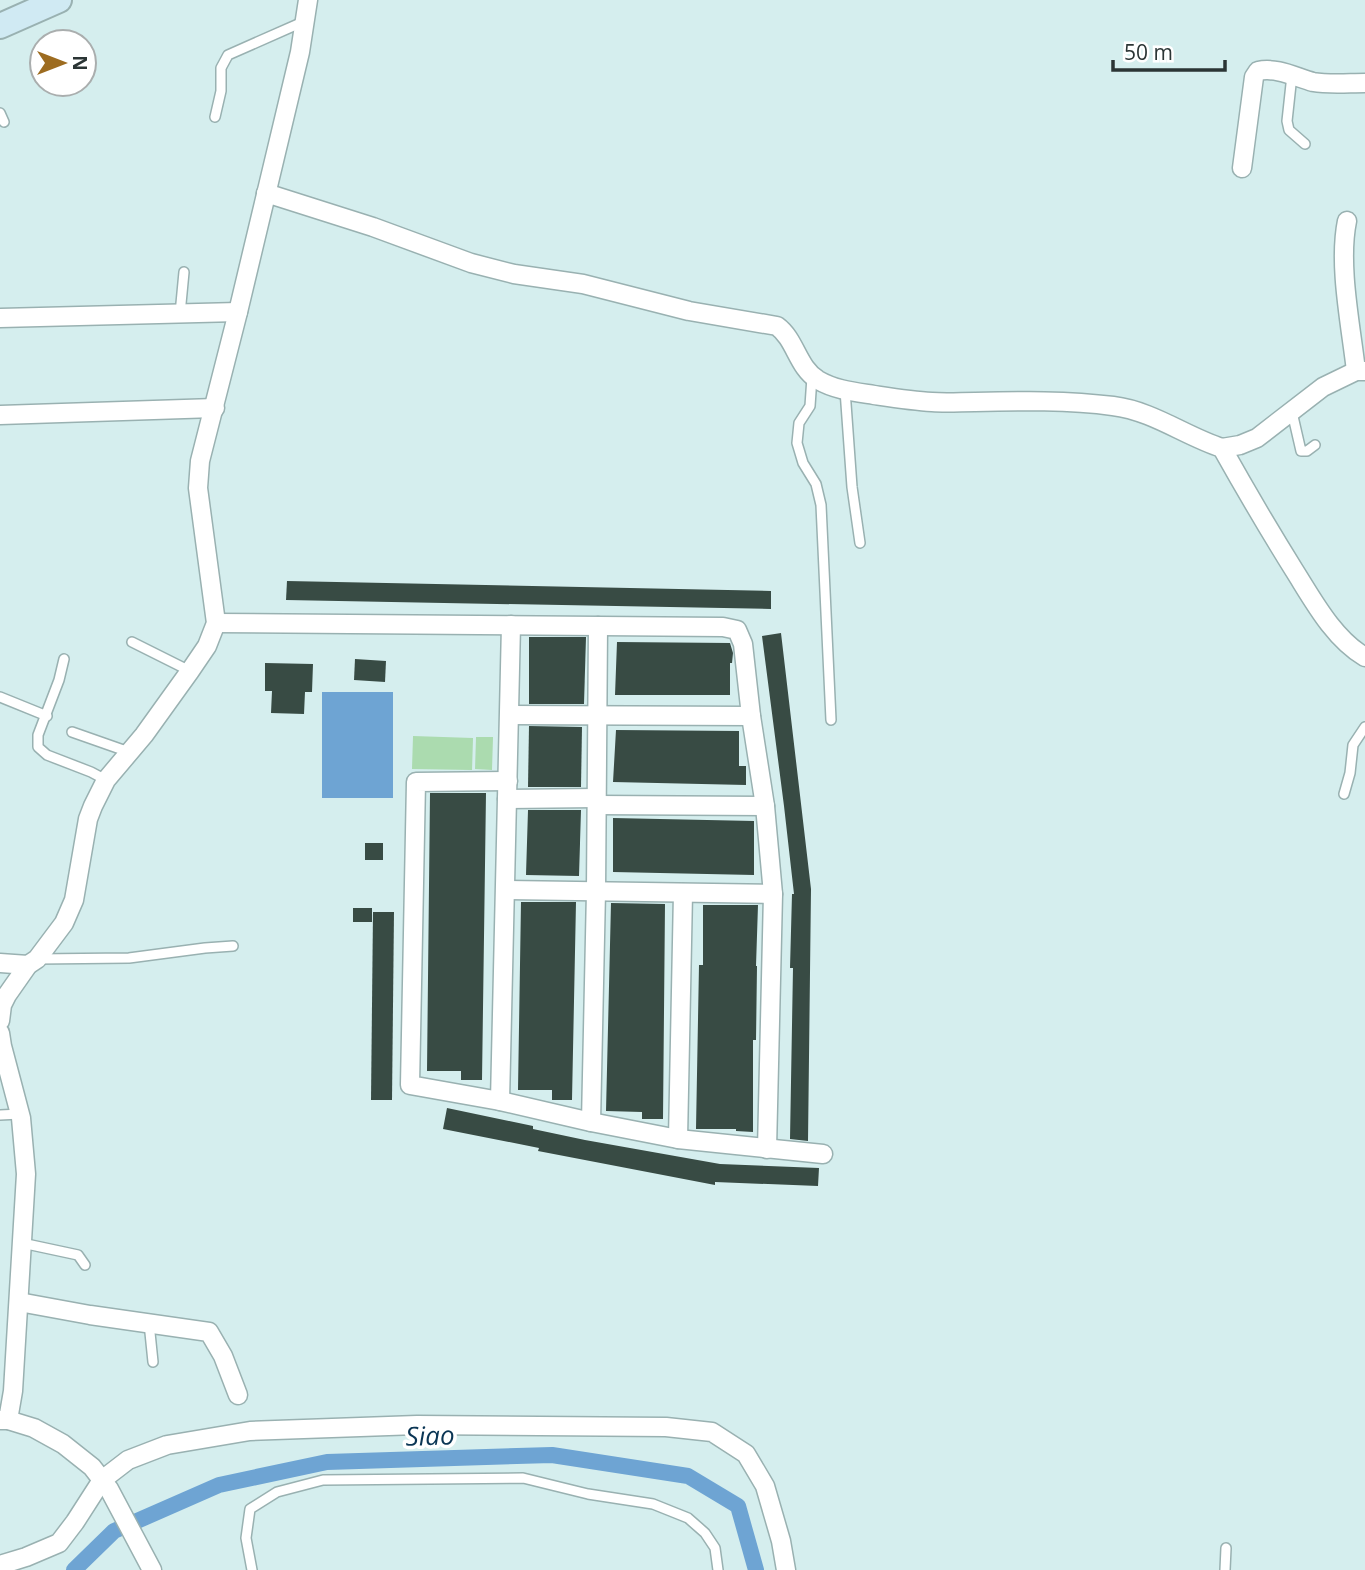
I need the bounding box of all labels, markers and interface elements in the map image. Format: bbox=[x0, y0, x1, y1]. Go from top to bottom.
north arrow bbox=[28, 28, 98, 98]
scale bar bbox=[1113, 28, 1225, 72]
text: 50 m bbox=[1124, 38, 1173, 66]
text: N bbox=[67, 55, 93, 71]
water label: Siao bbox=[405, 1416, 455, 1454]

